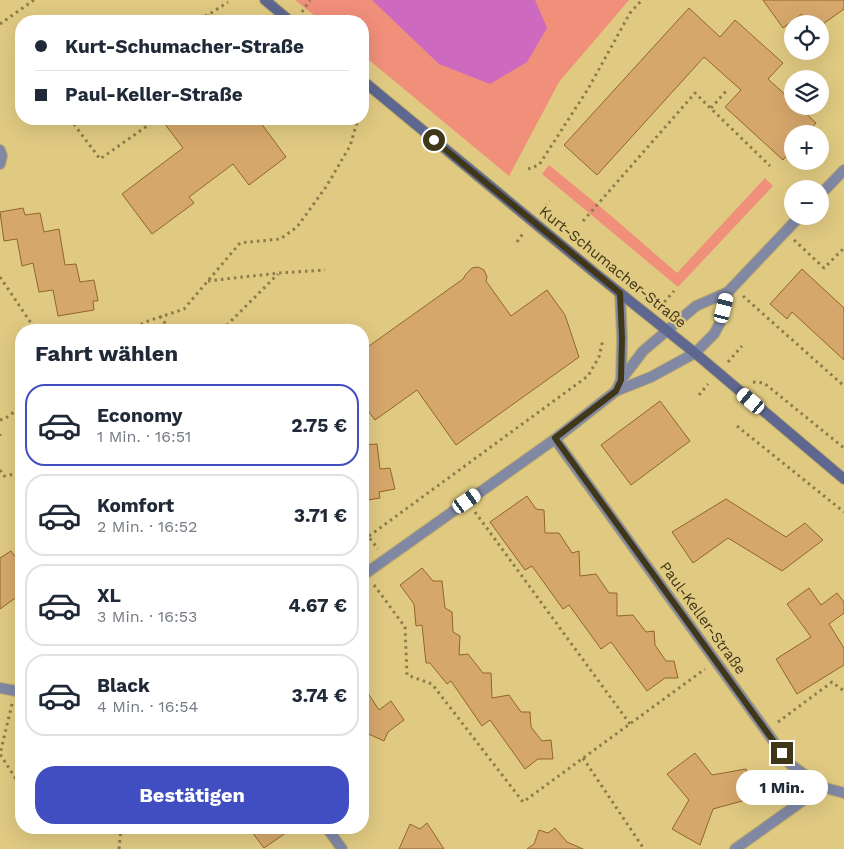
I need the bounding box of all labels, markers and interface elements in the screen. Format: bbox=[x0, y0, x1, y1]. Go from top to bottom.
map controls bbox=[784, 15, 829, 225]
button: locate bbox=[784, 15, 829, 60]
text: Kurt-Schumacher-Straße bbox=[65, 35, 304, 58]
button: layers bbox=[784, 70, 829, 115]
text: Paul-Keller-Straße bbox=[65, 83, 243, 106]
button: + bbox=[784, 125, 829, 170]
route start bbox=[423, 129, 445, 151]
button: − bbox=[784, 180, 829, 225]
street label: Kurt-Schumacher-Straße bbox=[536, 202, 690, 332]
car bbox=[713, 292, 734, 324]
text: Fahrt wählen bbox=[35, 341, 178, 366]
car bbox=[734, 386, 767, 416]
icon: car bbox=[37, 403, 82, 448]
text: Economy bbox=[97, 404, 182, 427]
text: 2.75 € bbox=[291, 414, 347, 437]
text: 1 Min. · 16:51 bbox=[97, 427, 191, 446]
car bbox=[450, 486, 483, 516]
icon: car bbox=[37, 493, 82, 538]
text: Komfort bbox=[97, 494, 174, 517]
text: 3.71 € bbox=[294, 504, 347, 527]
text: 2 Min. · 16:52 bbox=[97, 517, 197, 536]
street label: Paul-Keller-Straße bbox=[656, 558, 750, 678]
icon: car bbox=[37, 583, 82, 628]
text: XL bbox=[97, 584, 121, 607]
text: 4.67 € bbox=[288, 594, 347, 617]
text: 3 Min. · 16:53 bbox=[97, 607, 197, 626]
icon: car bbox=[37, 673, 82, 718]
text: Black bbox=[97, 674, 150, 697]
text: 3.74 € bbox=[291, 684, 347, 707]
text: 4 Min. · 16:54 bbox=[97, 697, 198, 716]
route end bbox=[771, 742, 793, 764]
button: Bestätigen bbox=[35, 766, 349, 824]
callout: 1 Min. bbox=[736, 770, 828, 806]
text: 1 Min. bbox=[759, 778, 805, 797]

